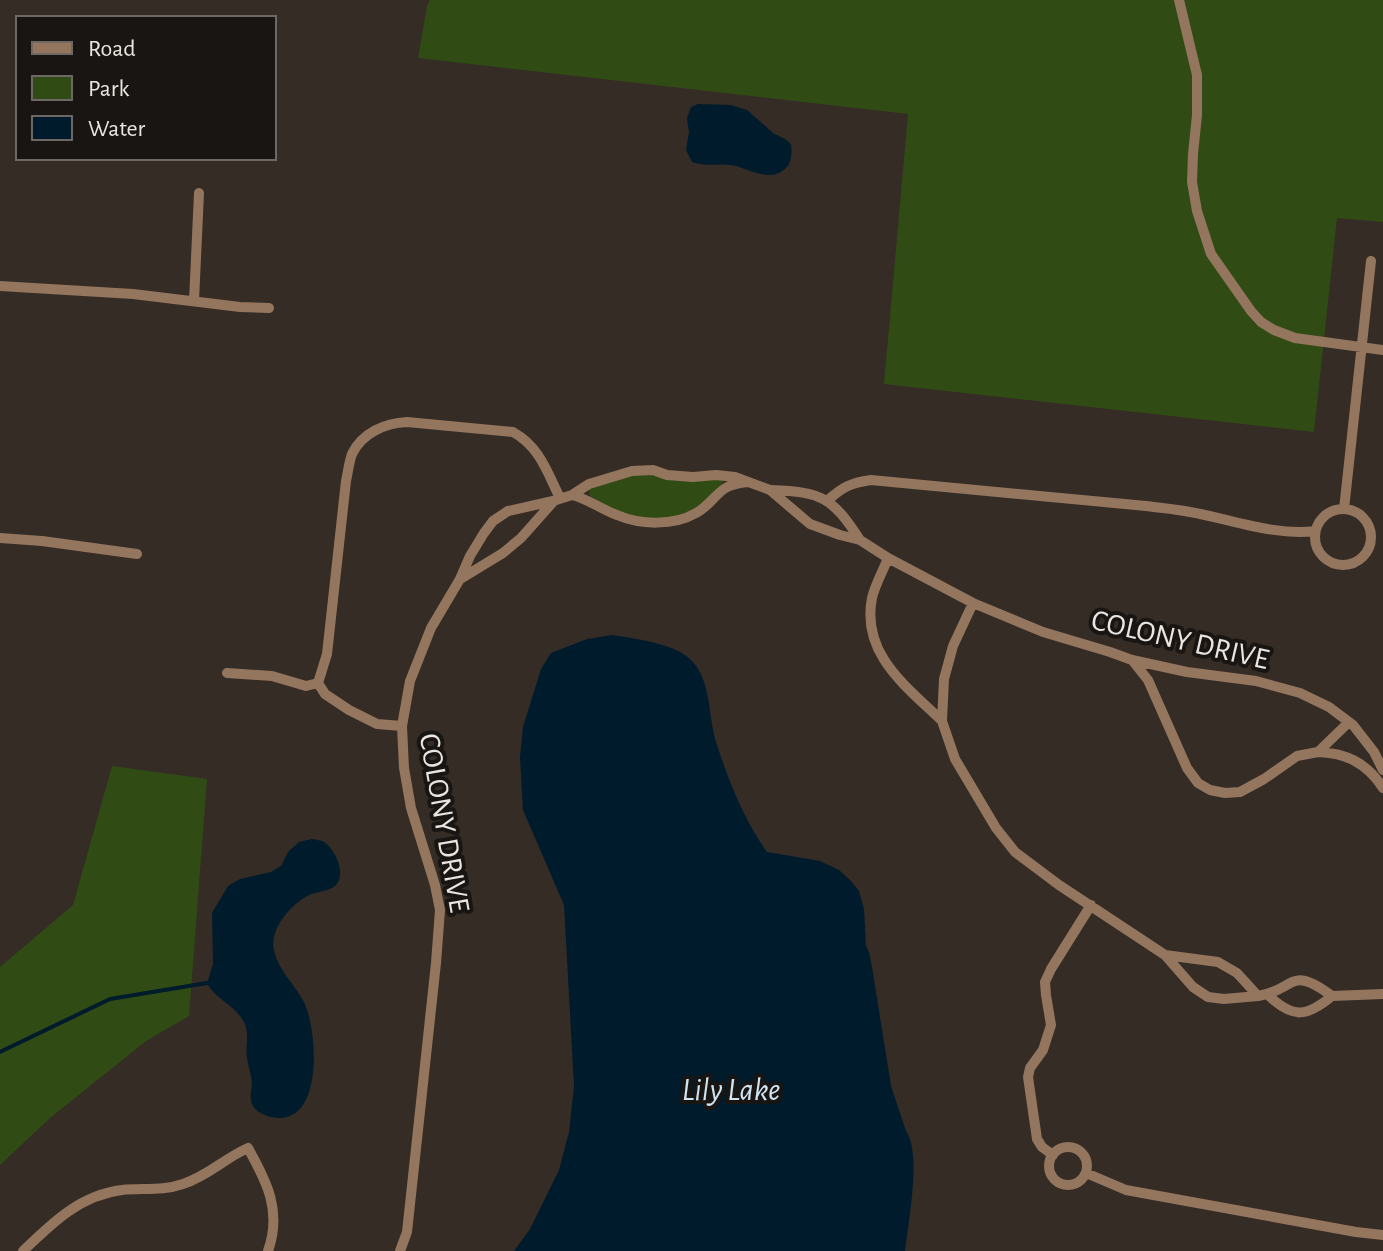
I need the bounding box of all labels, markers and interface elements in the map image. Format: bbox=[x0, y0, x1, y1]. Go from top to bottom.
legend bbox=[16, 16, 276, 160]
text: Road bbox=[88, 37, 136, 61]
text: Park bbox=[88, 77, 129, 101]
text: Water bbox=[88, 117, 146, 141]
street label: COLONY DRIVE bbox=[1088, 605, 1272, 675]
street label: COLONY DRIVE bbox=[413, 731, 475, 915]
water label: Lily Lake bbox=[682, 1074, 780, 1106]

